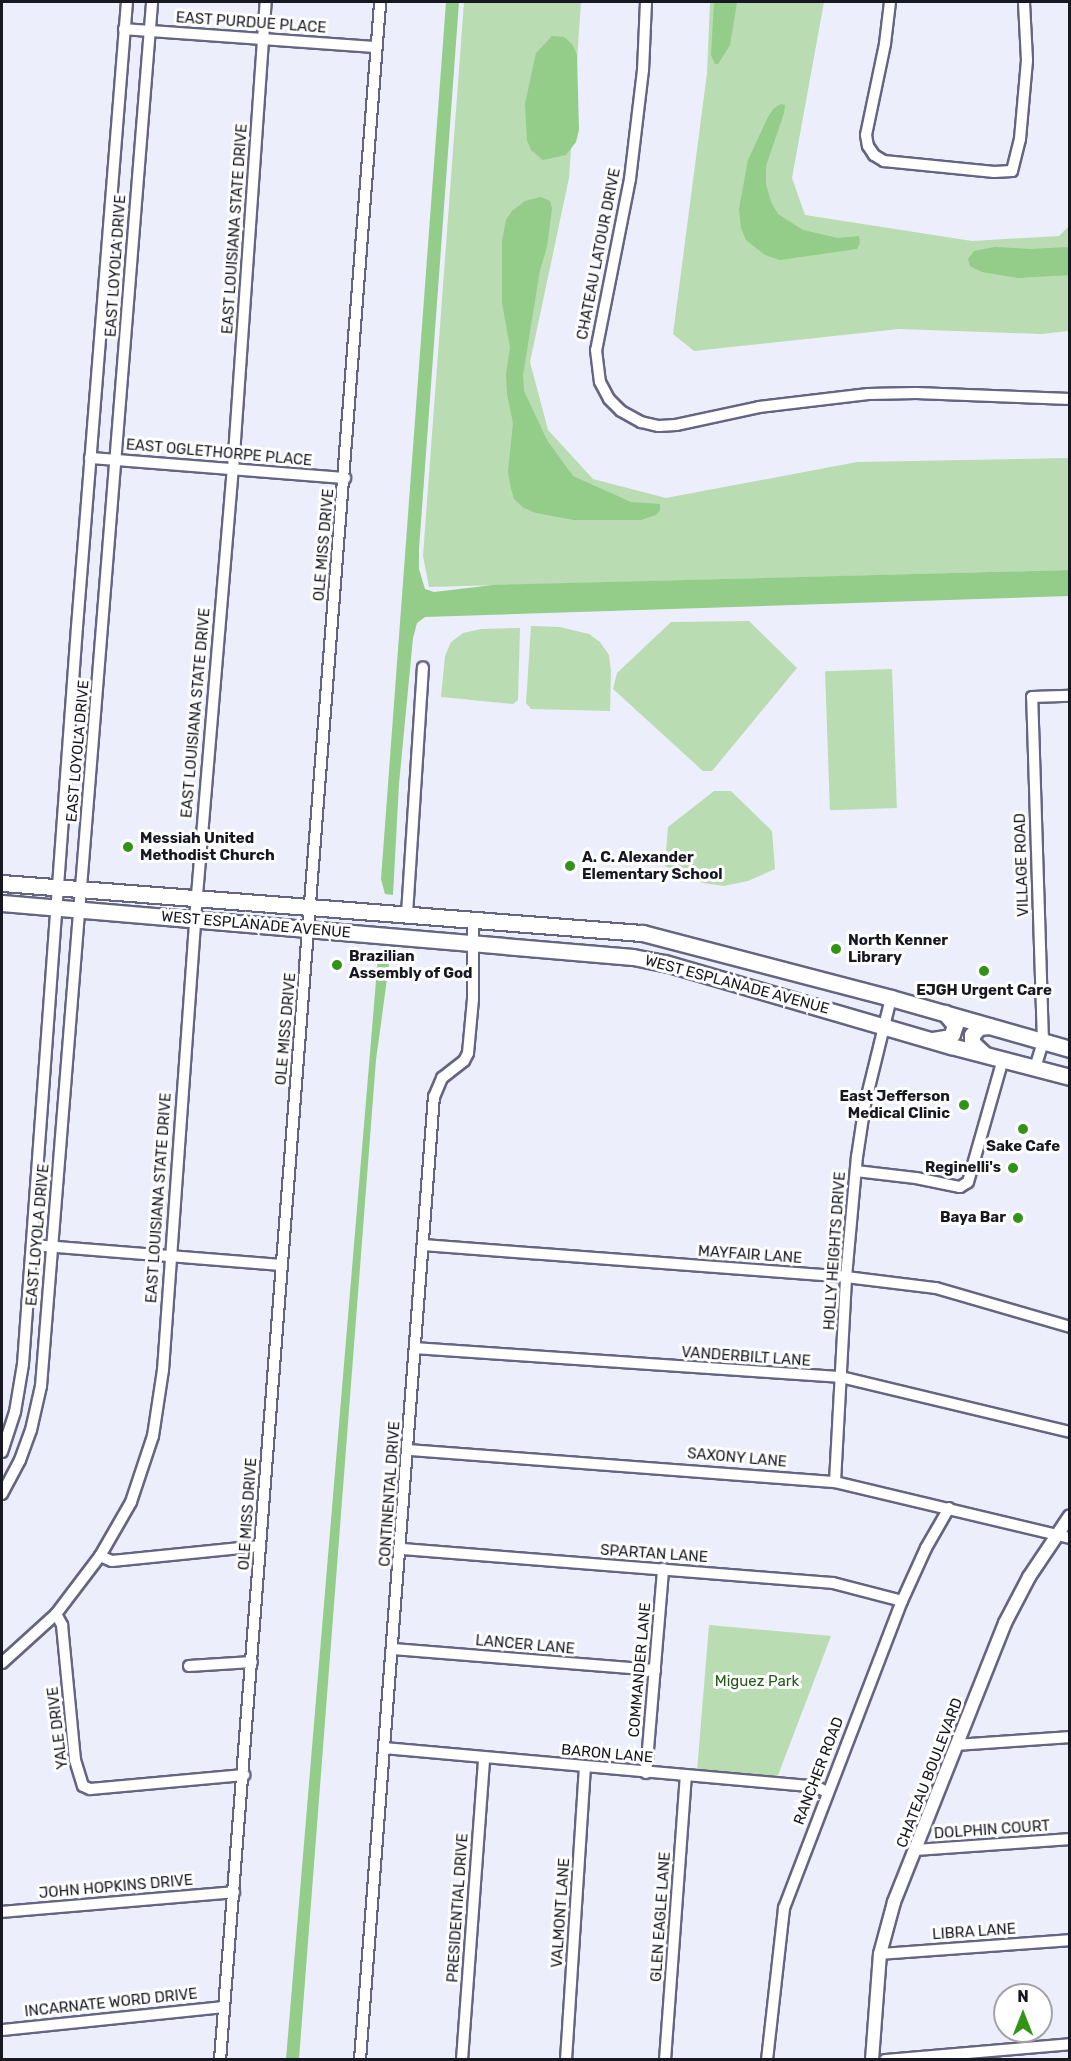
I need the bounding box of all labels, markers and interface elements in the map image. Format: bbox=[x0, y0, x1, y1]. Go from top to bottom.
street label: EAST PURDUE PLACE bbox=[175, 9, 327, 37]
street label: EAST LOUISIANA STATE DRIVE bbox=[219, 123, 251, 335]
street label: CHATEAU LATOUR DRIVE bbox=[574, 167, 624, 341]
street label: EAST LOYOLA DRIVE bbox=[102, 194, 130, 338]
street label: EAST OGLETHORPE PLACE bbox=[125, 436, 313, 470]
street label: OLE MISS DRIVE bbox=[310, 488, 338, 602]
street label: EAST LOUISIANA STATE DRIVE bbox=[178, 607, 214, 819]
street label: EAST LOYOLA DRIVE bbox=[63, 679, 93, 823]
street label: VILLAGE ROAD bbox=[1011, 813, 1033, 917]
place label: Messiah United Methodist Church bbox=[140, 829, 275, 864]
marker: Messiah United Methodist Church bbox=[121, 840, 135, 854]
place label: A. C. Alexander Elementary School bbox=[582, 848, 723, 883]
marker: A. C. Alexander Elementary School bbox=[563, 859, 577, 873]
street label: WEST ESPLANADE AVENUE bbox=[160, 908, 352, 942]
place label: North Kenner Library bbox=[848, 931, 948, 966]
marker: North Kenner Library bbox=[829, 942, 843, 956]
place label: Brazilian Assembly of God bbox=[349, 947, 473, 982]
street label: WEST ESPLANADE AVENUE bbox=[642, 952, 832, 1018]
marker: Brazilian Assembly of God bbox=[330, 958, 344, 972]
marker: EJGH Urgent Care bbox=[975, 962, 993, 980]
street label: OLE MISS DRIVE bbox=[272, 972, 300, 1086]
place label: EJGH Urgent Care bbox=[916, 982, 1052, 1000]
place label: East Jefferson Medical Clinic bbox=[839, 1087, 950, 1122]
street label: EAST LOUISIANA STATE DRIVE bbox=[143, 1092, 175, 1304]
marker: East Jefferson Medical Clinic bbox=[955, 1096, 973, 1114]
marker: Sake Cafe bbox=[1016, 1122, 1030, 1136]
place label: Sake Cafe bbox=[986, 1138, 1060, 1156]
place label: Reginelli's bbox=[925, 1159, 1001, 1177]
marker: Reginelli's bbox=[1006, 1161, 1020, 1175]
street label: EAST LOYOLA DRIVE bbox=[23, 1163, 53, 1307]
street label: HOLLY HEIGHTS DRIVE bbox=[820, 1171, 850, 1331]
place label: Baya Bar bbox=[940, 1209, 1006, 1227]
marker: Baya Bar bbox=[1011, 1211, 1025, 1225]
street label: MAYFAIR LANE bbox=[697, 1242, 803, 1268]
street label: VANDERBILT LANE bbox=[681, 1343, 811, 1371]
street label: CONTINENTAL DRIVE bbox=[376, 1420, 404, 1568]
street label: SAXONY LANE bbox=[686, 1445, 788, 1471]
street label: OLE MISS DRIVE bbox=[235, 1457, 261, 1571]
street label: SPARTAN LANE bbox=[600, 1541, 708, 1567]
street label: COMMANDER LANE bbox=[625, 1602, 655, 1738]
street label: LANCER LANE bbox=[475, 1632, 575, 1658]
park label: Miguez Park bbox=[715, 1673, 799, 1691]
street label: YALE DRIVE bbox=[44, 1686, 72, 1770]
street label: CHATEAU BOULEVARD bbox=[893, 1696, 967, 1850]
street label: RANCHER ROAD bbox=[790, 1715, 848, 1827]
street label: BARON LANE bbox=[560, 1741, 654, 1767]
street label: DOLPHIN COURT bbox=[933, 1817, 1051, 1843]
street label: PRESIDENTIAL DRIVE bbox=[444, 1833, 472, 1983]
street label: GLEN EAGLE LANE bbox=[647, 1851, 675, 1983]
street label: VALMONT LANE bbox=[548, 1857, 574, 1969]
street label: JOHN HOPKINS DRIVE bbox=[38, 1871, 194, 1903]
street label: LIBRA LANE bbox=[931, 1920, 1017, 1944]
north arrow bbox=[993, 1983, 1053, 2043]
street label: INCARNATE WORD DRIVE bbox=[23, 1985, 199, 2021]
text: N bbox=[1017, 1987, 1029, 2006]

